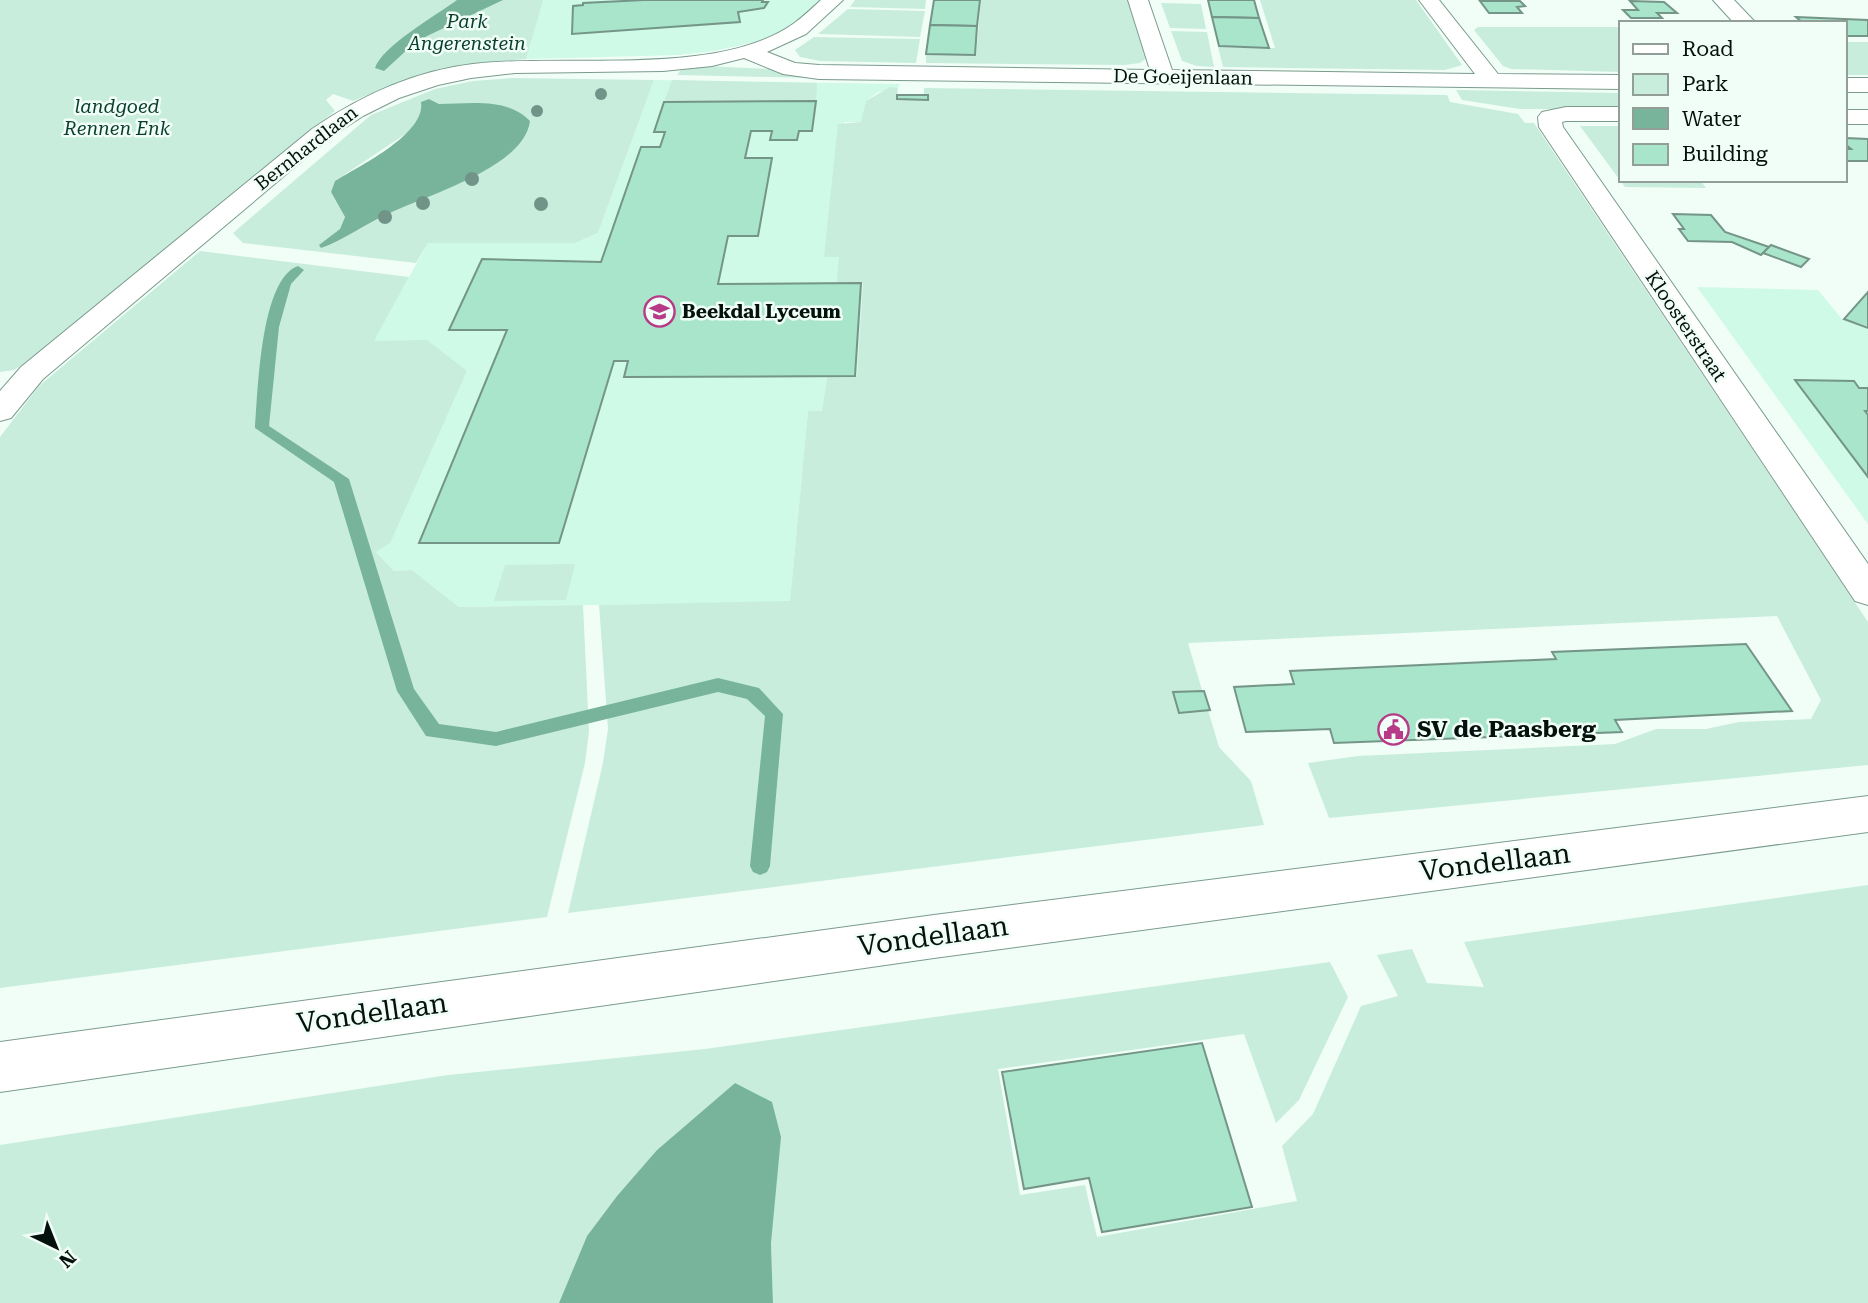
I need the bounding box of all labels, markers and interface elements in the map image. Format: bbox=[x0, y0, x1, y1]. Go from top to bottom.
park label: Park Angerenstein bbox=[407, 10, 526, 55]
legend bbox=[1619, 21, 1847, 182]
text: Road bbox=[1682, 37, 1734, 61]
street label: De Goeijenlaan bbox=[1113, 64, 1253, 90]
text: Park bbox=[1682, 72, 1728, 96]
park label: landgoed Rennen Enk bbox=[63, 95, 171, 140]
street label: Bernhardlaan bbox=[250, 101, 362, 195]
text: Water bbox=[1682, 107, 1742, 131]
text: Building bbox=[1682, 142, 1768, 166]
street label: Kloosterstraat bbox=[1641, 266, 1731, 386]
school or university icon: Beekdal Lyceum bbox=[642, 294, 676, 328]
place label: Beekdal Lyceum bbox=[682, 300, 842, 323]
public building icon: SV de Paasberg bbox=[1377, 712, 1411, 746]
place label: SV de Paasberg bbox=[1417, 716, 1597, 743]
street label: Vondellaan bbox=[1418, 836, 1572, 888]
street label: Vondellaan bbox=[856, 909, 1010, 963]
street label: Vondellaan bbox=[295, 986, 449, 1040]
north arrow bbox=[21, 1212, 91, 1282]
text: N bbox=[54, 1246, 80, 1273]

